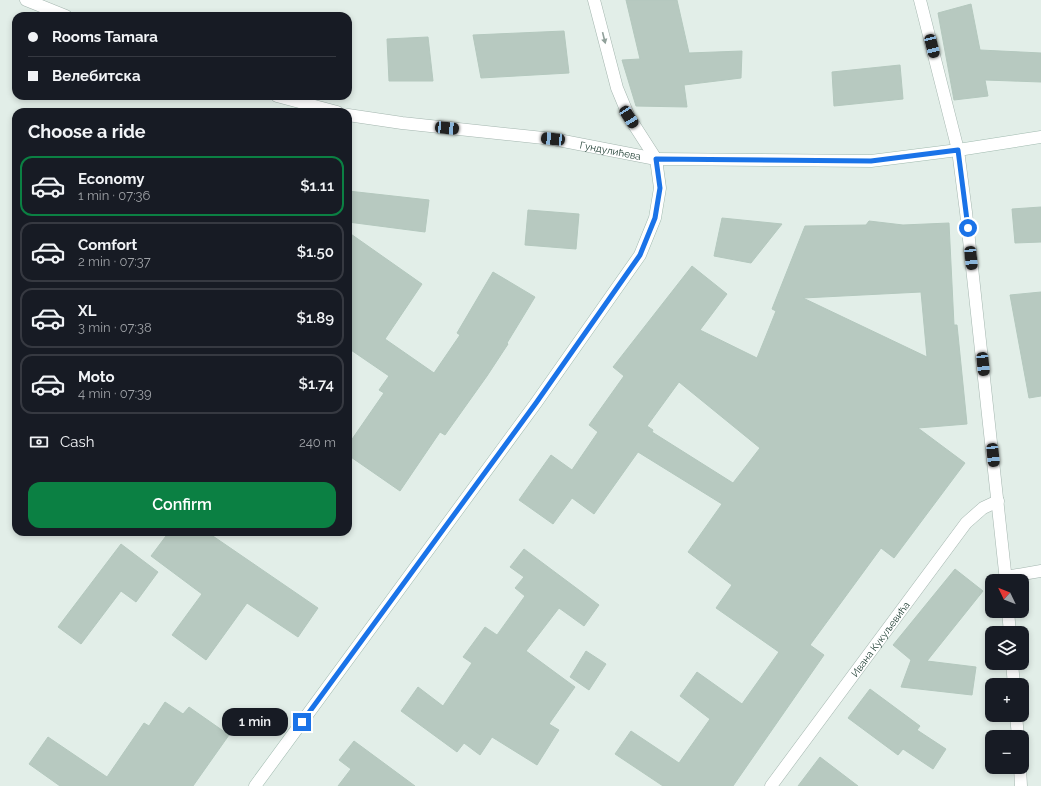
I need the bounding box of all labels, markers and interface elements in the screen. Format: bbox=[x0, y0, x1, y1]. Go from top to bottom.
text: Rooms Tamara bbox=[52, 28, 158, 46]
one-way arrow bbox=[601, 32, 607, 44]
car bbox=[923, 33, 941, 59]
text: Велебитска bbox=[52, 67, 141, 85]
car bbox=[617, 104, 641, 130]
text: Choose a ride bbox=[28, 121, 146, 142]
car bbox=[434, 121, 460, 135]
car bbox=[540, 132, 566, 146]
street label: Гундулићева bbox=[579, 139, 642, 161]
icon: car bbox=[30, 168, 66, 204]
text: Economy bbox=[78, 170, 145, 188]
text: $1.11 bbox=[300, 177, 334, 195]
text: 1 min · 07:36 bbox=[78, 188, 150, 203]
route start bbox=[959, 219, 977, 237]
icon: car bbox=[30, 234, 66, 270]
text: Comfort bbox=[78, 236, 137, 254]
text: $1.50 bbox=[297, 243, 334, 261]
car bbox=[964, 245, 978, 271]
text: 2 min · 07:37 bbox=[78, 254, 151, 269]
icon: car bbox=[30, 300, 66, 336]
text: XL bbox=[78, 302, 96, 320]
text: $1.89 bbox=[296, 309, 334, 327]
text: 3 min · 07:38 bbox=[78, 320, 152, 335]
car bbox=[976, 351, 990, 377]
icon: car bbox=[30, 366, 66, 402]
text: Moto bbox=[78, 368, 115, 386]
text: $1.74 bbox=[299, 375, 334, 393]
text: 4 min · 07:39 bbox=[78, 386, 152, 401]
icon: cash bbox=[28, 431, 50, 453]
text: Cash bbox=[60, 433, 94, 451]
text: 240 m bbox=[299, 435, 336, 450]
car bbox=[986, 442, 1000, 468]
button: Confirm bbox=[28, 482, 336, 528]
north arrow bbox=[985, 574, 1029, 618]
map controls bbox=[985, 574, 1029, 774]
street label: Ивана Кукуљевића bbox=[849, 599, 911, 679]
button: layers bbox=[985, 626, 1029, 670]
button: + bbox=[985, 678, 1029, 722]
callout: 1 min bbox=[222, 708, 288, 736]
route end bbox=[293, 713, 311, 731]
text: 1 min bbox=[239, 714, 271, 729]
button: − bbox=[985, 730, 1029, 774]

